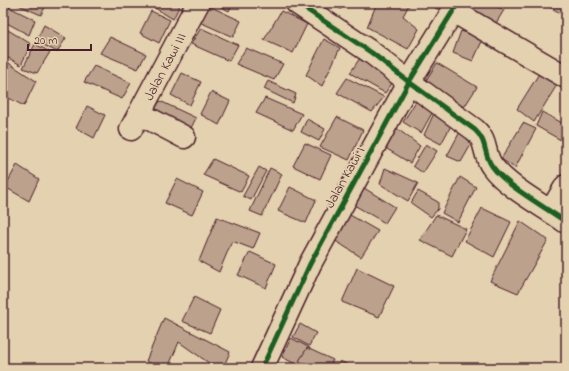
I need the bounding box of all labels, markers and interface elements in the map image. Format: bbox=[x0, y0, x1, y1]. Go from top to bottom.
scale bar bbox=[28, 26, 91, 52]
street label: Jalan Kawi III bbox=[139, 29, 192, 105]
text: 20 m bbox=[34, 32, 57, 50]
street label: Jalan Kawi I bbox=[320, 143, 371, 212]

